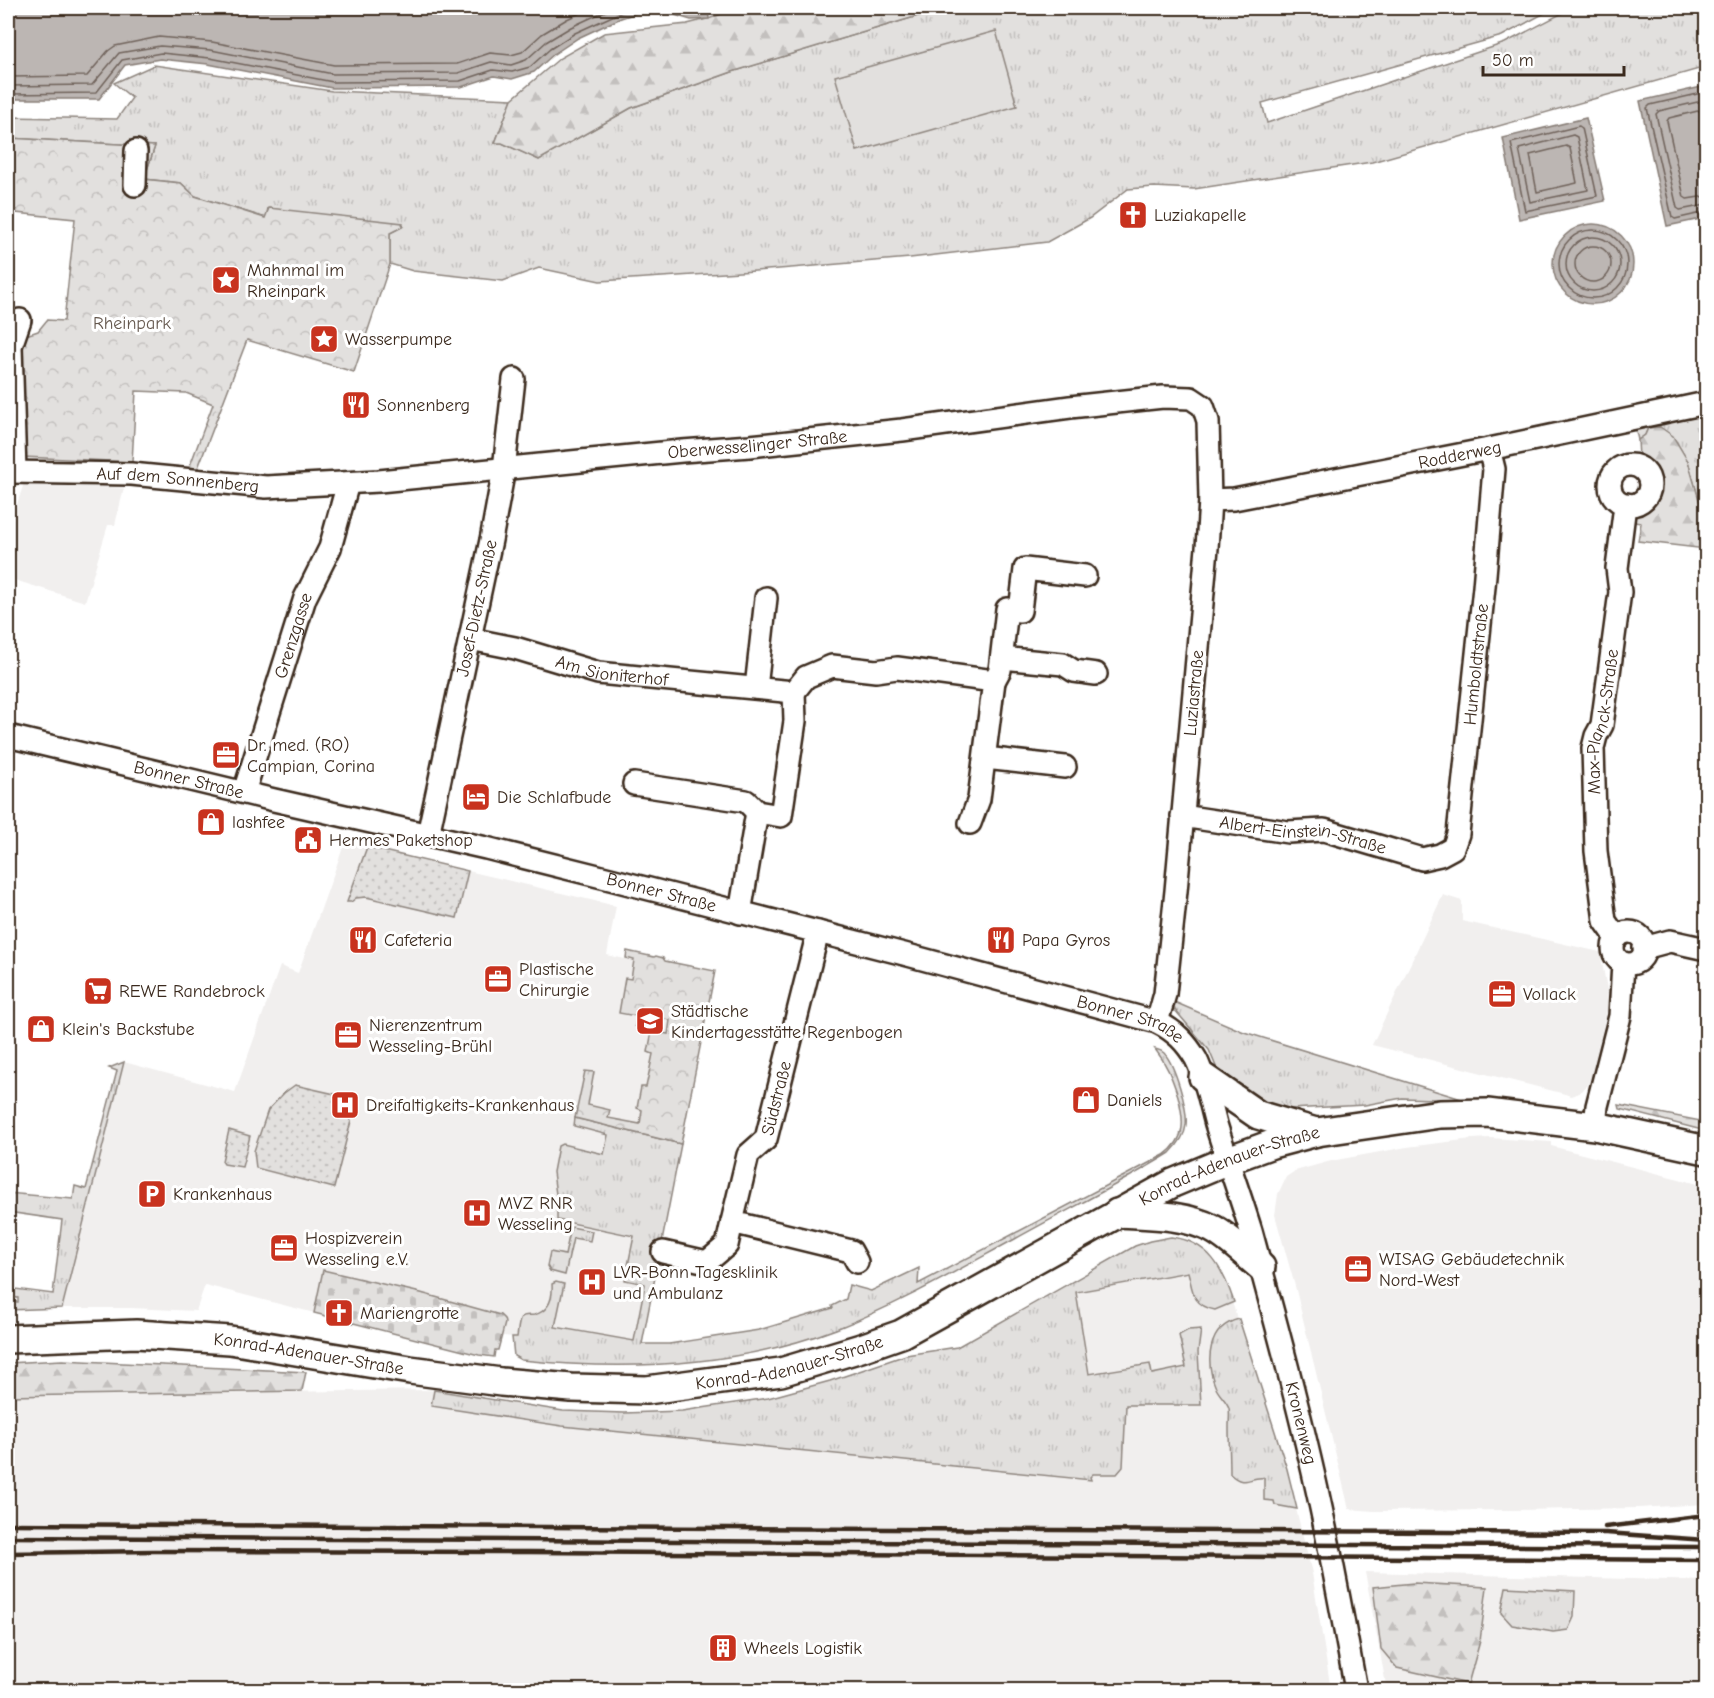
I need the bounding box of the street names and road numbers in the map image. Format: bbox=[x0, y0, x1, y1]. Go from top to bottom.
street label: Oberwesselinger Straße bbox=[667, 425, 848, 463]
street label: Rodderweg bbox=[1416, 436, 1503, 473]
street label: Auf dem Sonnenberg bbox=[96, 463, 260, 497]
street label: Josef-Dietz-Straße bbox=[452, 538, 501, 679]
street label: Grenzgasse bbox=[270, 589, 317, 681]
street label: Humboldtstraße bbox=[1459, 603, 1493, 726]
street label: Max-Planck-Straße bbox=[1582, 648, 1623, 795]
street label: Luziastraße bbox=[1180, 649, 1208, 737]
street label: Am Sioniterhof bbox=[553, 650, 670, 690]
street label: Bonner Straße bbox=[132, 756, 246, 803]
street label: Albert-Einstein-Straße bbox=[1218, 811, 1389, 858]
street label: Bonner Straße bbox=[604, 868, 719, 916]
street label: Bonner Straße bbox=[1075, 990, 1189, 1047]
street label: Südstraße bbox=[757, 1059, 796, 1138]
street label: Konrad-Adenauer-Straße bbox=[1135, 1121, 1322, 1210]
street label: Konrad-Adenauer-Straße bbox=[213, 1328, 405, 1379]
street label: Konrad-Adenauer-Straße bbox=[694, 1331, 886, 1394]
street label: Kronenweg bbox=[1281, 1379, 1321, 1467]

